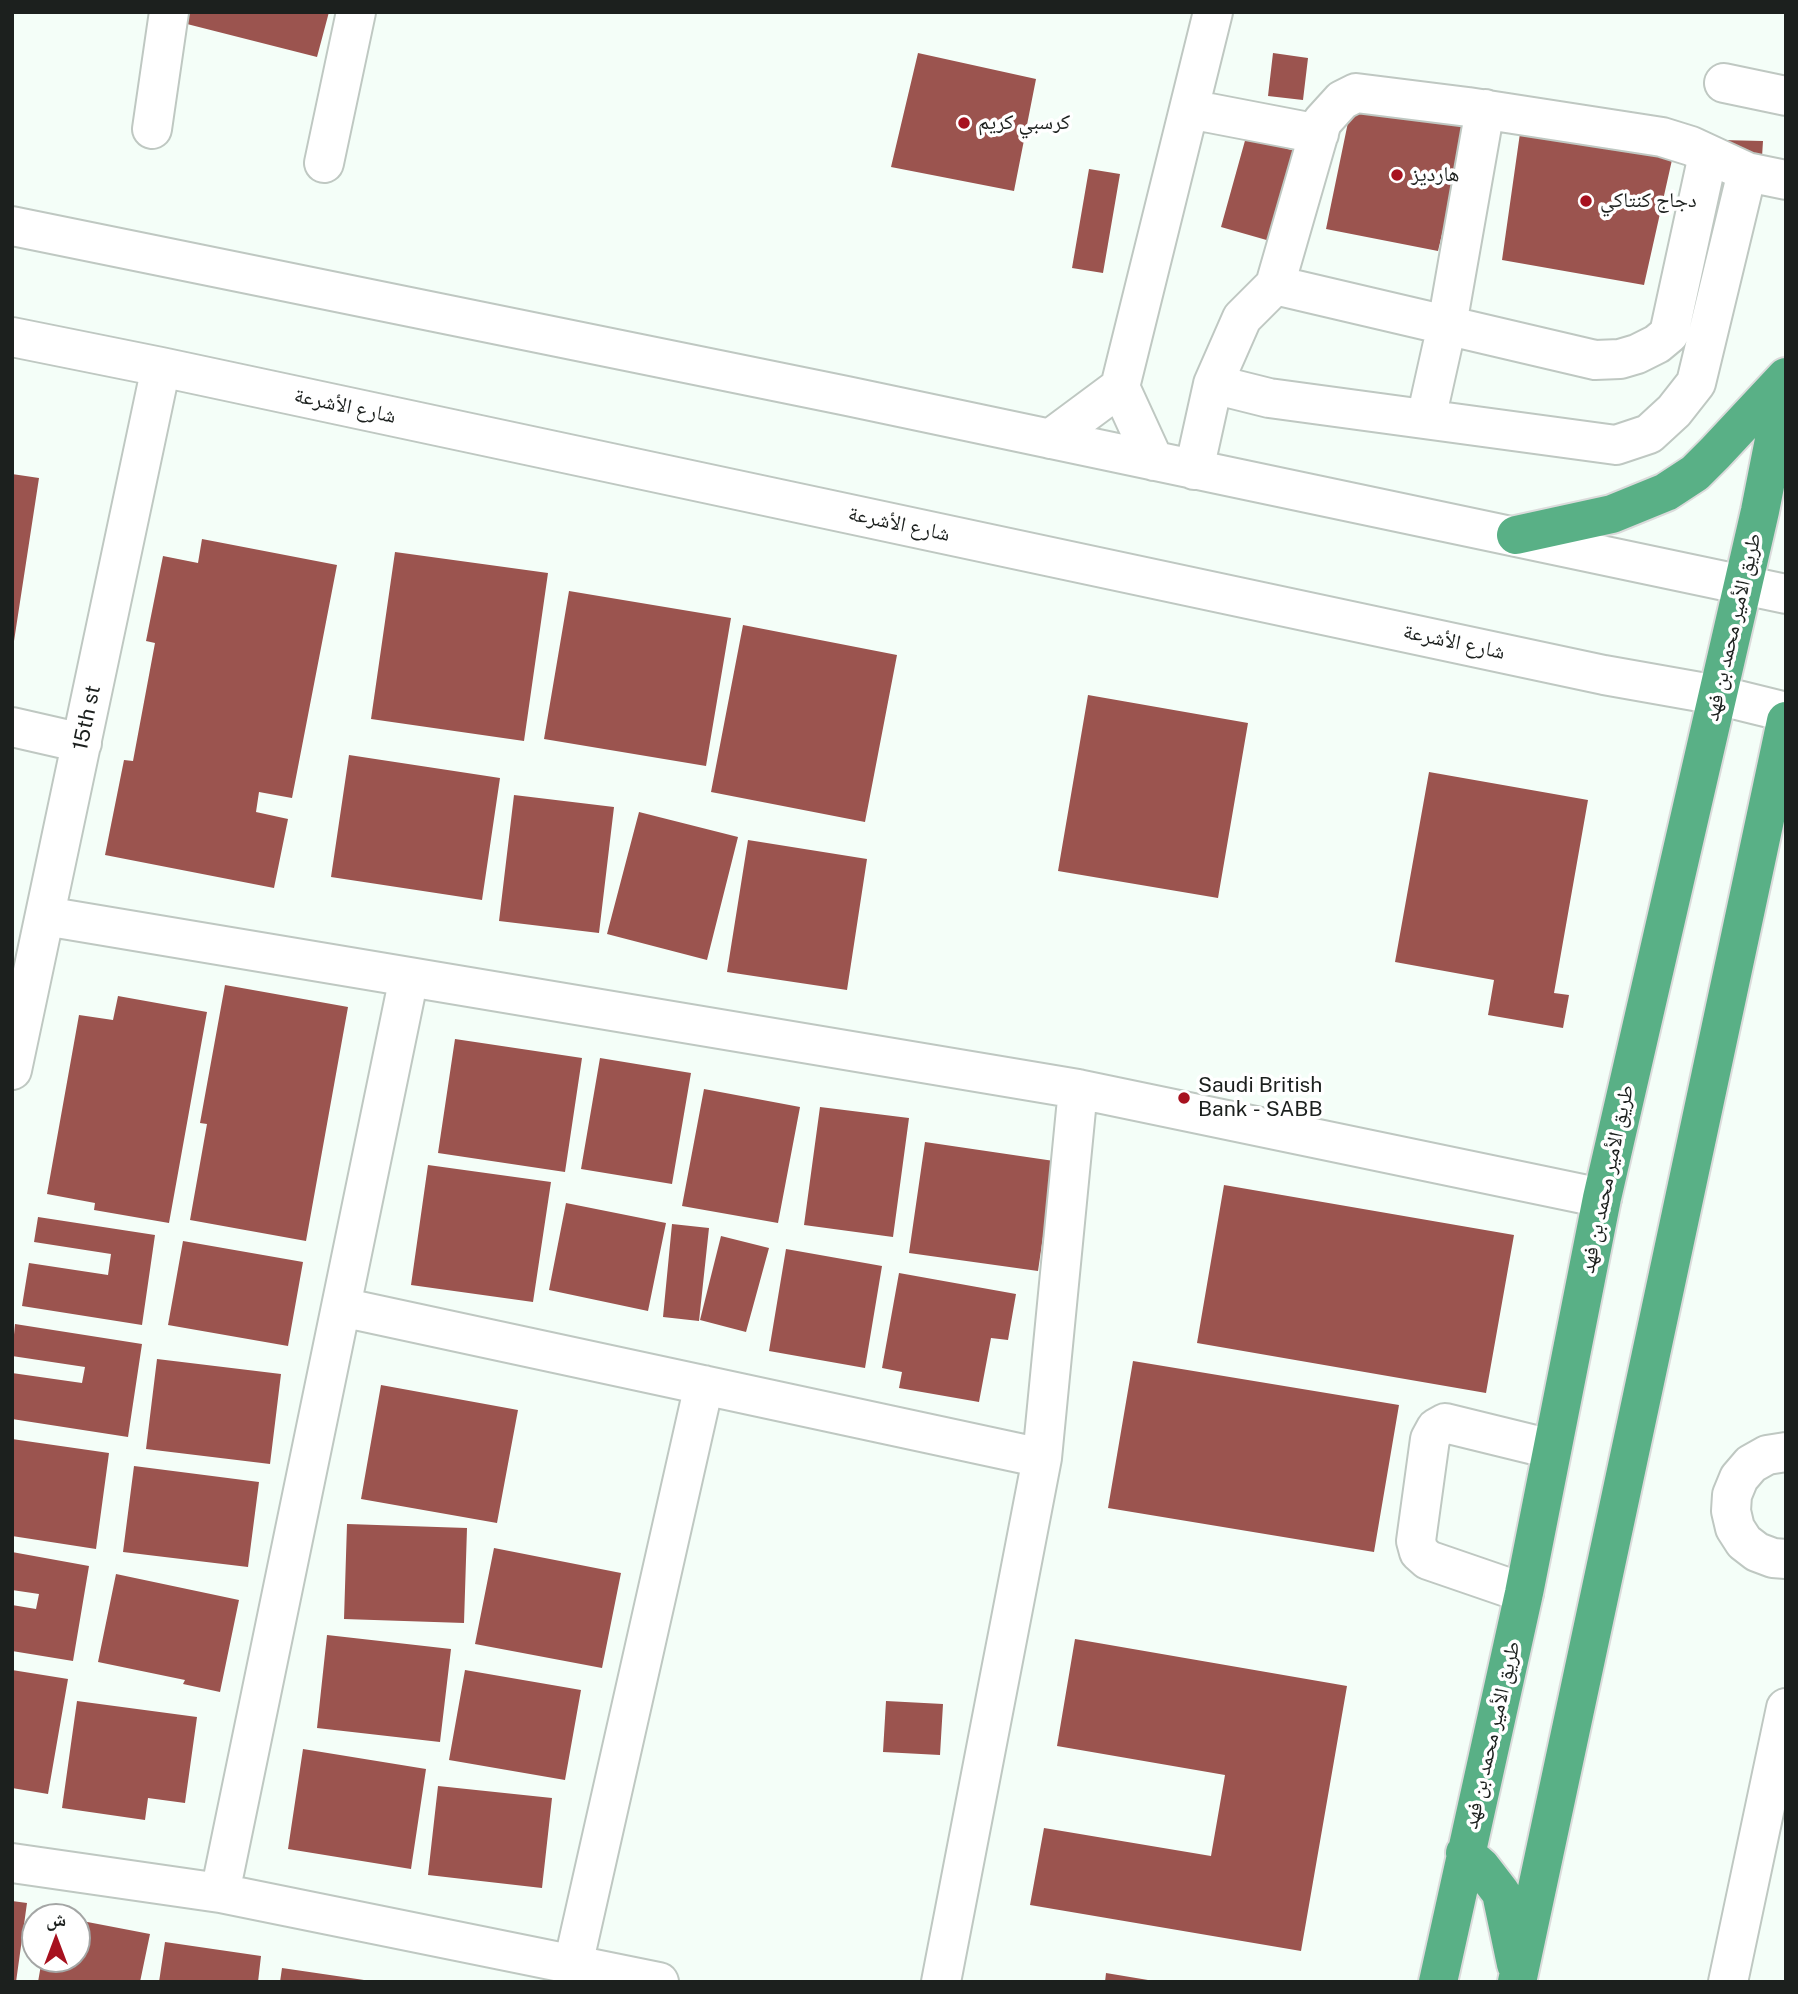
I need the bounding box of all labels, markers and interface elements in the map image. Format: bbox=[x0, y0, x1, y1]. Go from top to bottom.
place label: كرسبي كريم bbox=[978, 110, 1070, 136]
marker: كرسبي كريم bbox=[956, 115, 972, 131]
place label: هارديز bbox=[1411, 162, 1459, 188]
marker: هارديز bbox=[1389, 167, 1405, 183]
place label: دجاج كنتاكي bbox=[1600, 188, 1697, 214]
marker: دجاج كنتاكي bbox=[1578, 193, 1594, 209]
street label: شارع الأشرعة bbox=[292, 383, 398, 429]
street label: شارع الأشرعة bbox=[846, 501, 952, 547]
street label: طريق الأمير محمد بن فهد bbox=[1699, 531, 1767, 723]
street label: شارع الأشرعة bbox=[1401, 619, 1507, 665]
street label: 15th st bbox=[68, 683, 106, 753]
place label: Saudi British Bank - SABB bbox=[1198, 1073, 1323, 1123]
street label: طريق الأمير محمد بن فهد bbox=[1575, 1082, 1639, 1276]
marker: Saudi British Bank - SABB bbox=[1176, 1090, 1192, 1106]
street label: طريق الأمير محمد بن فهد bbox=[1458, 1639, 1526, 1831]
north arrow bbox=[21, 1903, 91, 1973]
text: ش bbox=[46, 1908, 66, 1930]

